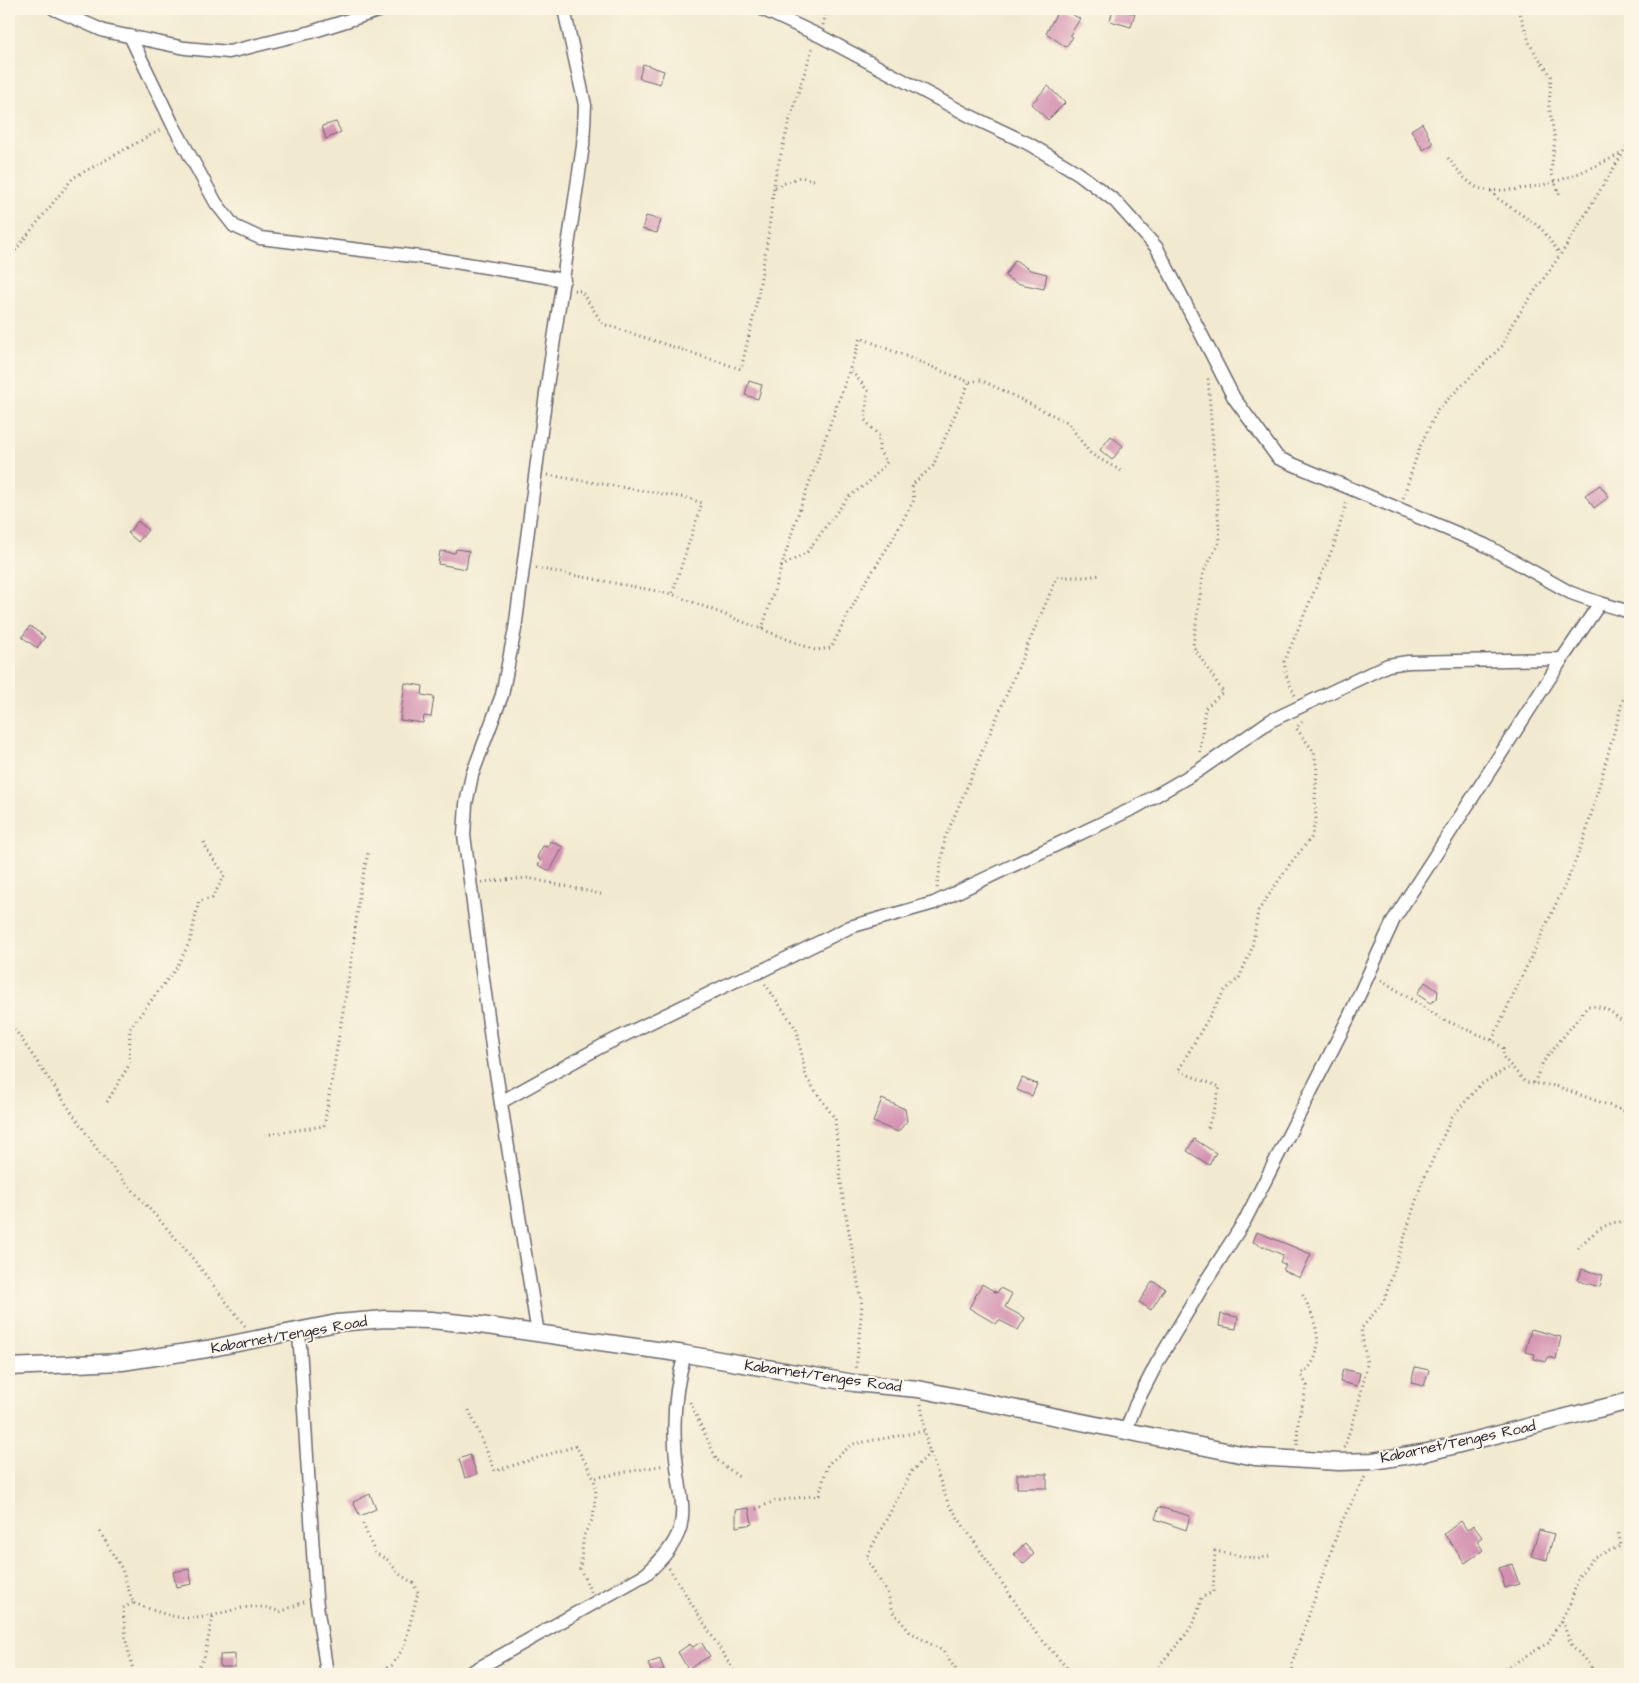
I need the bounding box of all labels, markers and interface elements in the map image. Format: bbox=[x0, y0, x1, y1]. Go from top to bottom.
street label: Kabarnet/Tenges Road bbox=[209, 1311, 369, 1360]
street label: Kabarnet/Tenges Road bbox=[743, 1355, 903, 1398]
street label: Kabarnet/Tenges Road bbox=[1378, 1415, 1538, 1470]

